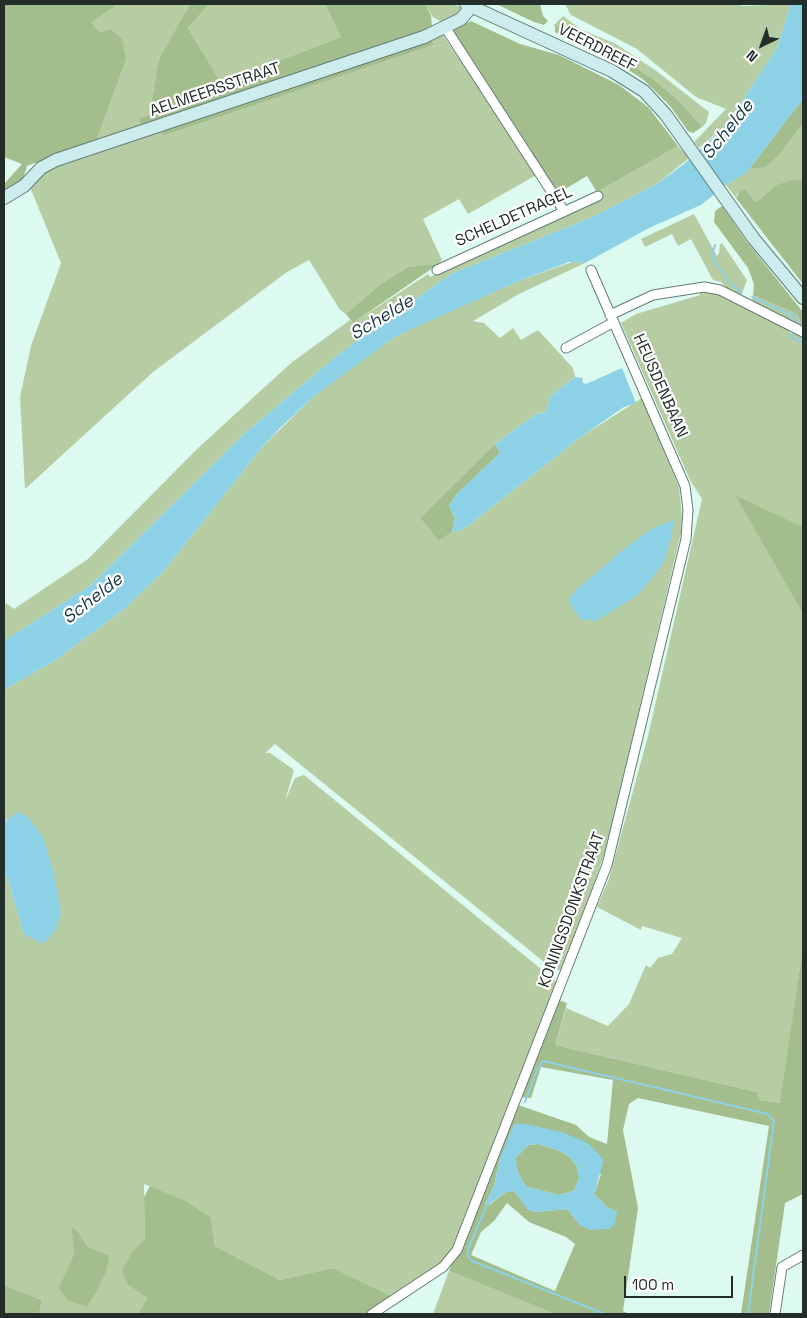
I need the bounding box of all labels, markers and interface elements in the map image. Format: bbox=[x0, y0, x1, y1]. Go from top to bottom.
street label: VEERDREEF bbox=[555, 20, 639, 76]
north arrow bbox=[737, 20, 787, 70]
text: N bbox=[742, 46, 761, 66]
street label: AELMEERSSTRAAT bbox=[147, 59, 283, 121]
water label: Schelde bbox=[698, 96, 758, 164]
street label: SCHELDETRAGEL bbox=[453, 183, 575, 251]
water label: Schelde bbox=[346, 291, 418, 345]
street label: HEUSDENBAAN bbox=[629, 331, 691, 441]
water label: Schelde bbox=[59, 569, 127, 629]
street label: KONINGSDONKSTRAAT bbox=[535, 830, 609, 990]
scale bar bbox=[627, 1266, 736, 1298]
text: 100 m bbox=[632, 1275, 674, 1294]

